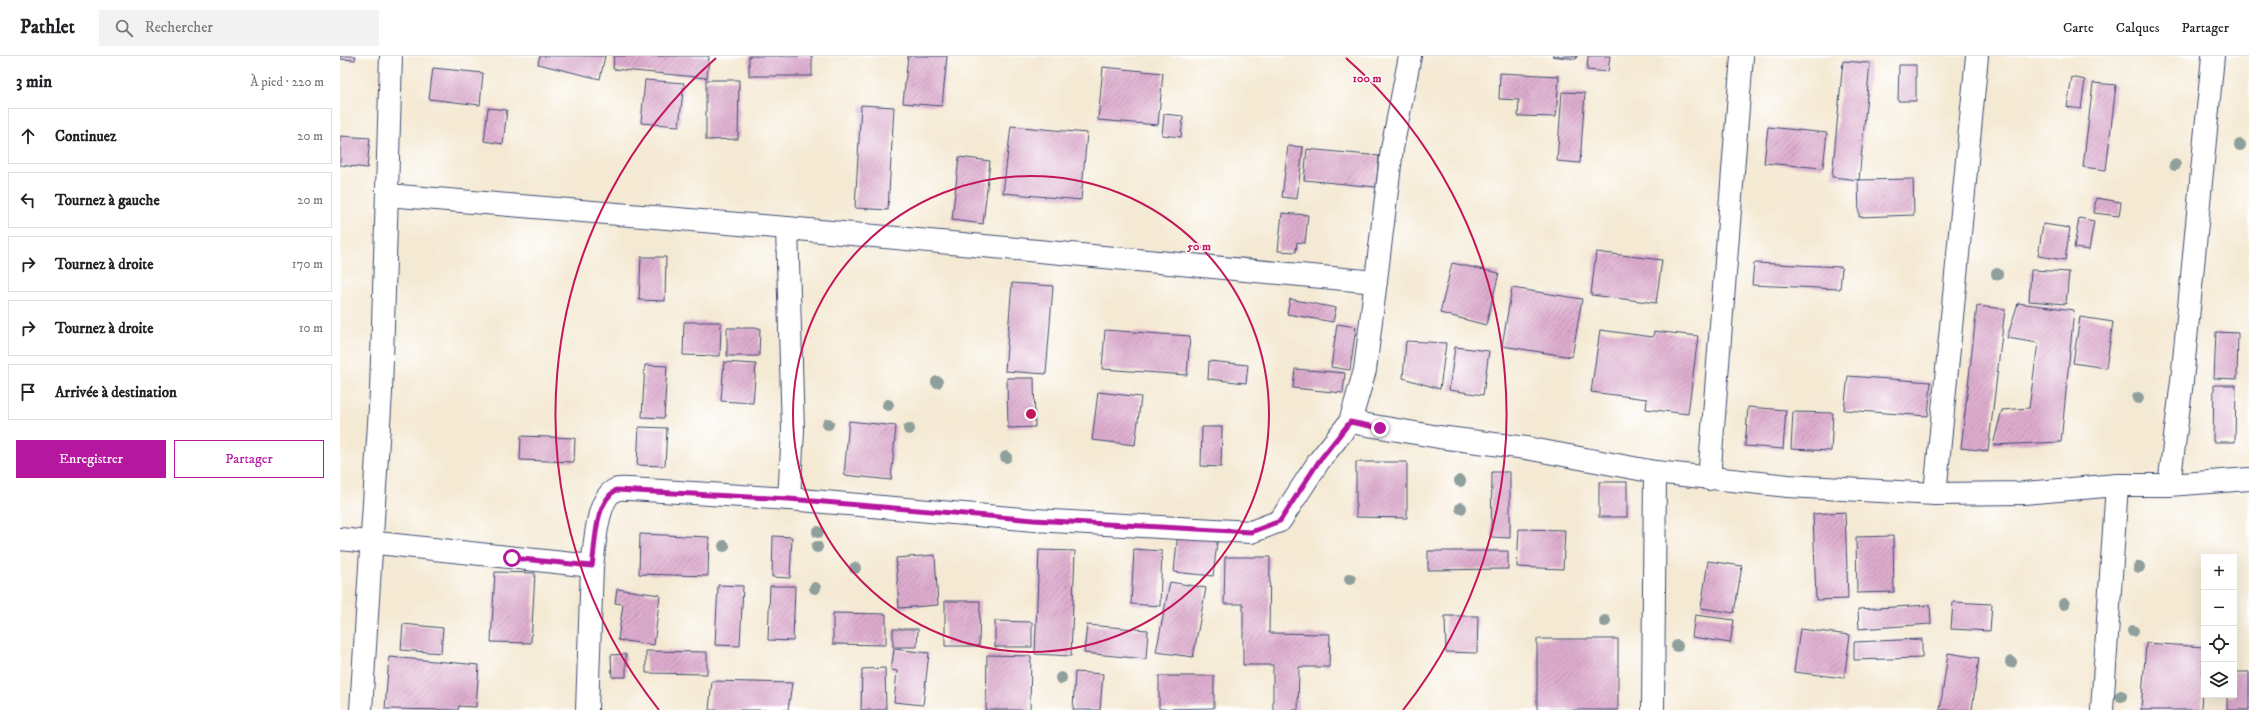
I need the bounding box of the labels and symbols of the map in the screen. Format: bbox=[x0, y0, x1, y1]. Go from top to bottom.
text: 100 m bbox=[1353, 71, 1381, 86]
text: 50 m bbox=[1186, 239, 1211, 254]
centre of rings bbox=[1024, 407, 1038, 421]
route end bbox=[1371, 419, 1389, 437]
route start bbox=[503, 549, 521, 567]

